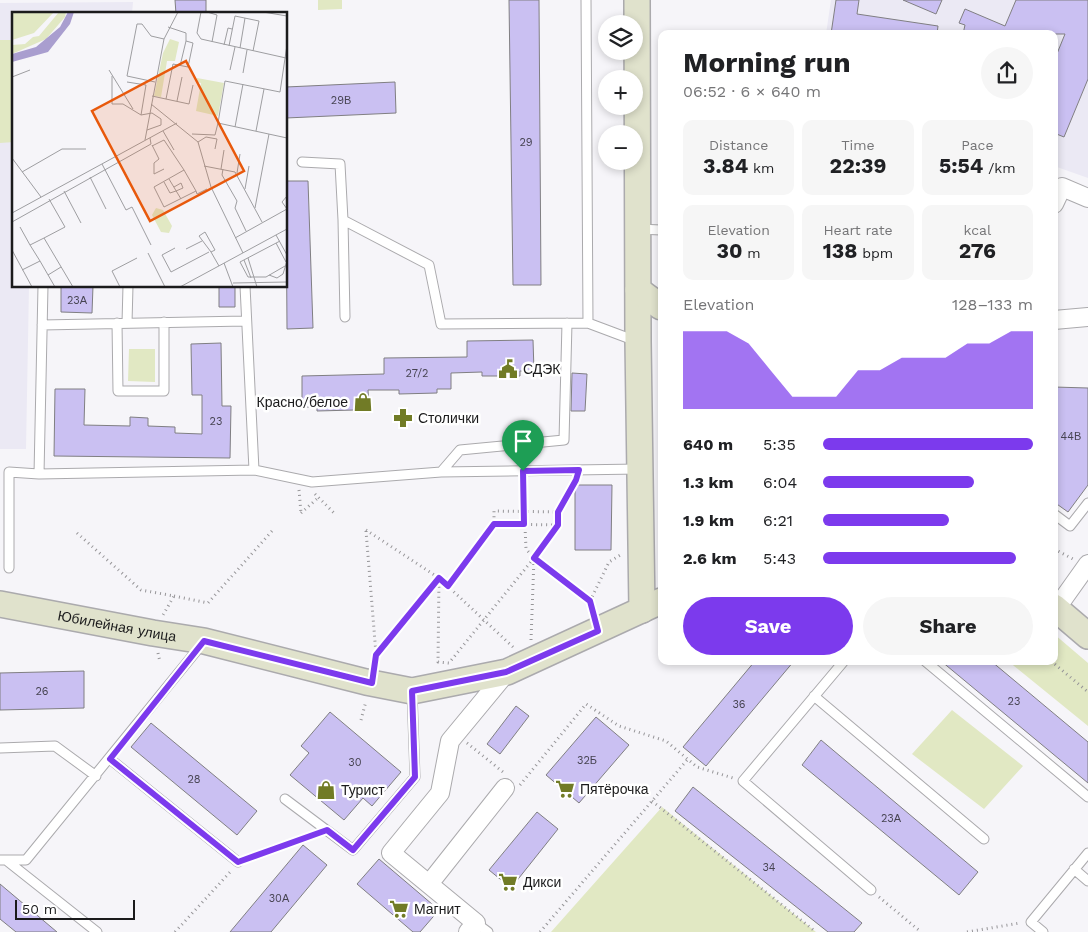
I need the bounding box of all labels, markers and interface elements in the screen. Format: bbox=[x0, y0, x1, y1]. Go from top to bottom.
inset map bbox=[12, 12, 288, 288]
map controls bbox=[598, 15, 643, 170]
button: layers bbox=[598, 15, 643, 60]
text: Morning run bbox=[683, 46, 851, 79]
button: share bbox=[981, 47, 1033, 99]
button: + bbox=[598, 70, 643, 115]
text: 06:52 · 6 × 640 m bbox=[683, 82, 821, 101]
house number: 29В bbox=[331, 94, 351, 107]
button: − bbox=[598, 125, 643, 170]
house number: 29 bbox=[519, 136, 533, 149]
text: Distance bbox=[709, 137, 768, 153]
text: Time bbox=[841, 137, 875, 153]
text: Pace bbox=[961, 137, 994, 153]
text: 3.84 bbox=[703, 153, 748, 178]
text: 22:39 bbox=[830, 153, 886, 178]
text: 5:54 bbox=[939, 153, 983, 178]
text: km bbox=[748, 160, 774, 176]
text: /km bbox=[983, 160, 1016, 176]
text: Elevation bbox=[707, 222, 770, 238]
text: Heart rate bbox=[823, 222, 893, 238]
text: kcal bbox=[963, 222, 991, 238]
text: 30 bbox=[717, 238, 743, 263]
text: 138 bbox=[823, 238, 857, 263]
text: 276 bbox=[959, 238, 996, 263]
text: m bbox=[743, 245, 761, 261]
text: bpm bbox=[857, 245, 893, 261]
house number: 23А bbox=[67, 294, 88, 307]
text: Elevation bbox=[683, 295, 754, 314]
text: 128–133 m bbox=[952, 295, 1033, 314]
public building icon: СДЭК bbox=[497, 358, 519, 380]
place label: СДЭК bbox=[523, 361, 561, 377]
house number: 27/2 bbox=[406, 367, 428, 380]
shop icon: Красно/белое bbox=[352, 391, 374, 413]
place label: Красно/белое bbox=[257, 394, 348, 410]
pharmacy icon: Столички bbox=[392, 407, 414, 429]
place label: Столички bbox=[418, 410, 479, 426]
house number: 23 bbox=[210, 415, 222, 428]
pin bbox=[502, 420, 544, 471]
icon: arrive bbox=[509, 427, 537, 455]
house number: 44В bbox=[1061, 430, 1081, 443]
text: 640 m bbox=[683, 435, 733, 454]
text: 5:35 bbox=[763, 435, 796, 454]
text: 1.3 km bbox=[683, 473, 734, 492]
text: 6:04 bbox=[763, 473, 797, 492]
text: 1.9 km bbox=[683, 511, 734, 530]
text: 6:21 bbox=[763, 511, 793, 530]
text: 2.6 km bbox=[683, 549, 737, 568]
text: 5:43 bbox=[763, 549, 796, 568]
button: Save bbox=[683, 597, 853, 655]
button: Share bbox=[863, 597, 1033, 655]
street label: Юбилейная улица bbox=[56, 607, 178, 645]
house number: 26 bbox=[35, 685, 49, 698]
house number: 23 bbox=[1008, 695, 1020, 708]
house number: 36 bbox=[732, 698, 746, 711]
house number: 32Б bbox=[577, 754, 597, 767]
house number: 30 bbox=[348, 756, 362, 769]
house number: 28 bbox=[187, 773, 201, 786]
supermarket icon: Пятёрочка bbox=[554, 778, 576, 800]
shop icon: Турист bbox=[315, 779, 337, 801]
place label: Пятёрочка bbox=[580, 781, 649, 797]
place label: Турист bbox=[341, 782, 385, 798]
house number: 23А bbox=[881, 812, 902, 825]
house number: 34 bbox=[762, 861, 776, 874]
supermarket icon: Дикси bbox=[497, 871, 519, 893]
place label: Дикси bbox=[523, 874, 561, 890]
house number: 30А bbox=[269, 892, 290, 905]
scale bar bbox=[15, 897, 135, 920]
supermarket icon: Магнит bbox=[388, 898, 410, 920]
text: 50 m bbox=[22, 901, 57, 917]
place label: Магнит bbox=[414, 901, 461, 917]

